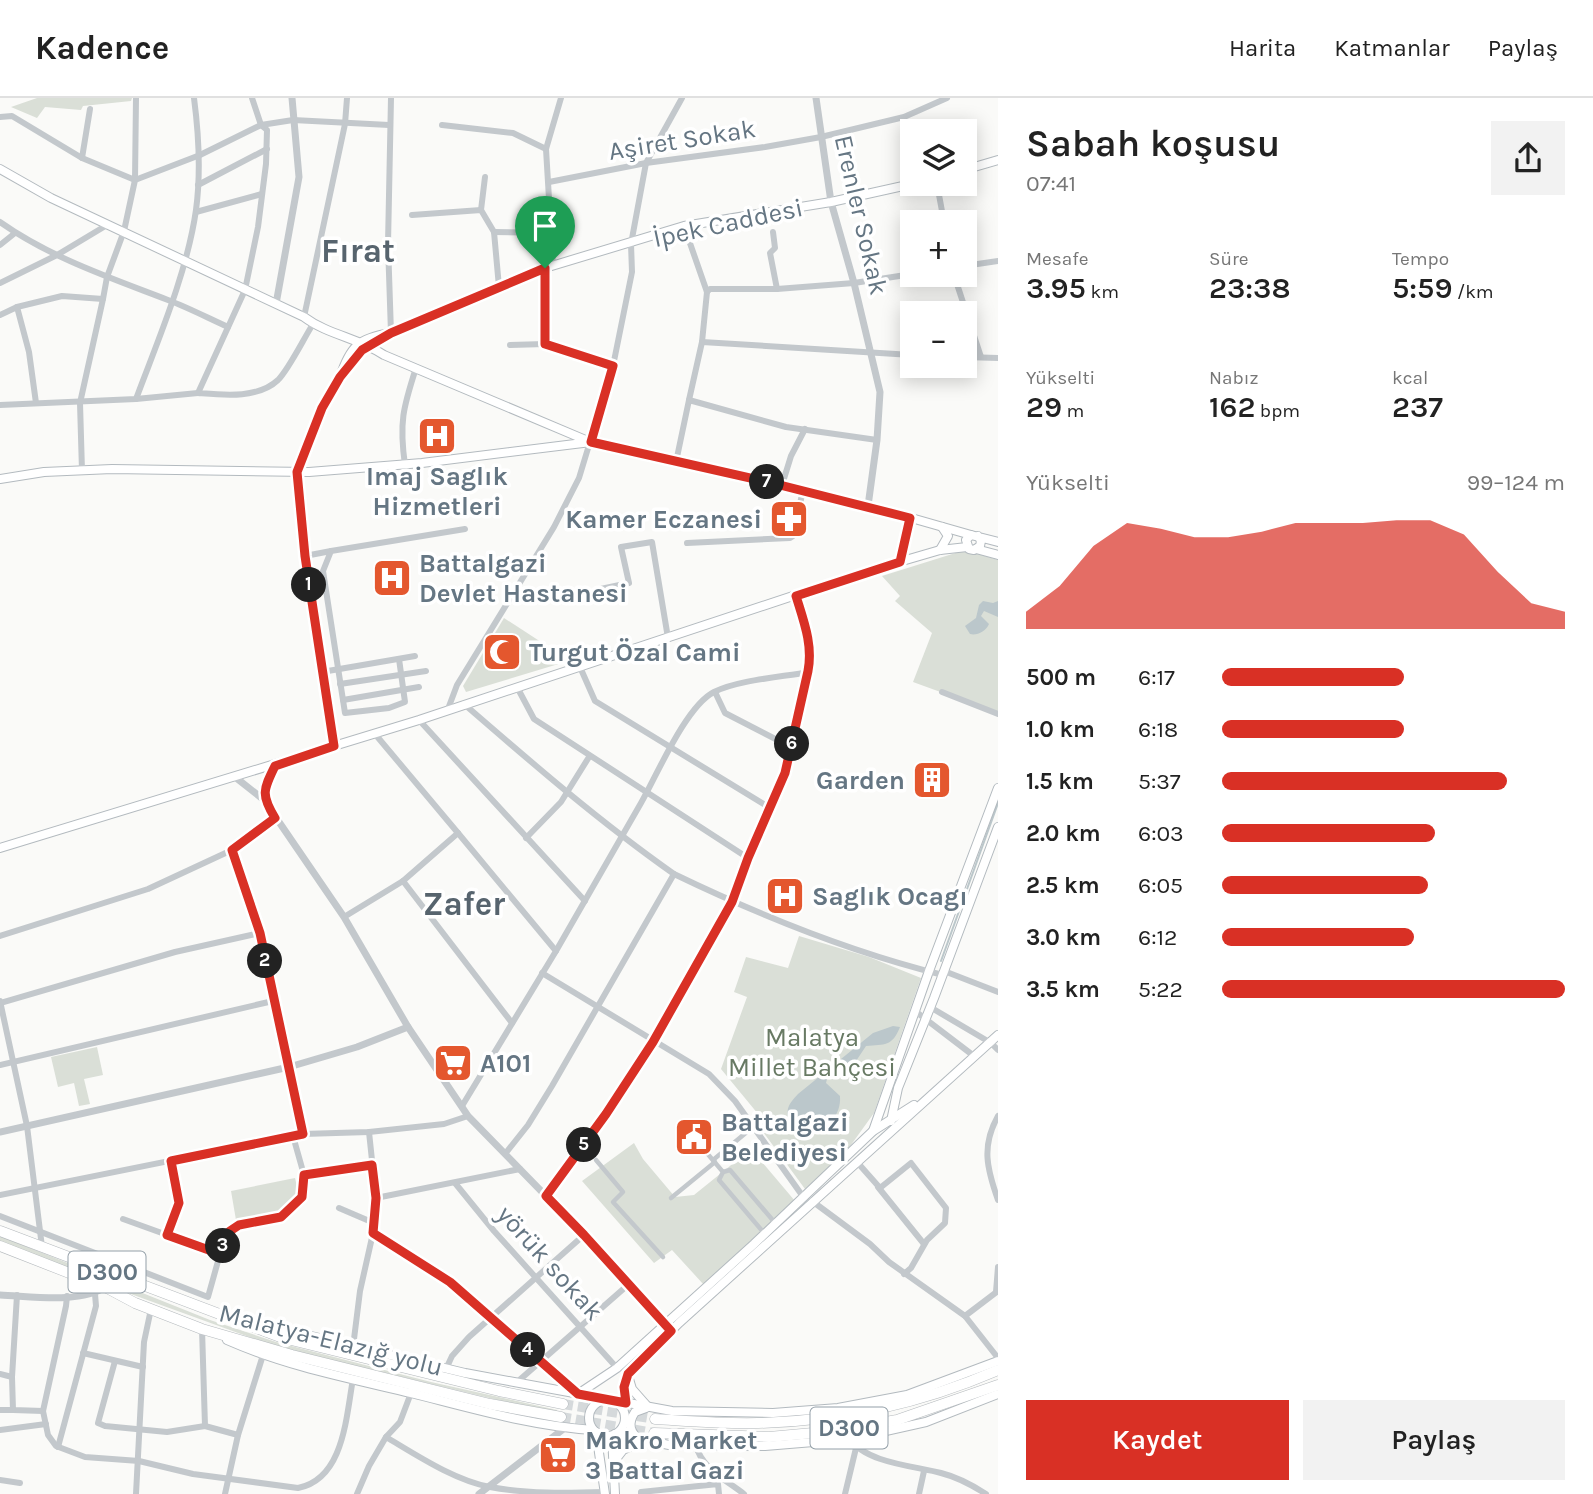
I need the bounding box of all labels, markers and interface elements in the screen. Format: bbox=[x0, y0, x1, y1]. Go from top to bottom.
text: Kadence bbox=[35, 29, 169, 67]
text: Harita bbox=[1229, 34, 1296, 62]
text: Katmanlar bbox=[1334, 34, 1450, 62]
text: Paylaş bbox=[1488, 34, 1558, 62]
street label: Aşiret Sokak bbox=[606, 113, 758, 167]
map controls bbox=[900, 119, 977, 378]
button: layers bbox=[900, 119, 977, 196]
text: Sabah koşusu bbox=[1026, 121, 1280, 166]
button: share bbox=[1491, 121, 1565, 195]
street label: Erenler Sokak bbox=[828, 132, 894, 298]
text: 07:41 bbox=[1026, 170, 1076, 197]
street label: İpek Caddesi bbox=[650, 192, 806, 254]
pin bbox=[515, 196, 575, 268]
icon: arrive bbox=[526, 207, 564, 245]
button: + bbox=[900, 210, 977, 287]
district label: Fırat bbox=[321, 232, 395, 270]
text: Mesafe bbox=[1026, 248, 1089, 270]
text: Süre bbox=[1209, 248, 1249, 270]
text: Tempo bbox=[1392, 248, 1449, 270]
text: 3.95 bbox=[1026, 270, 1086, 306]
text: 23:38 bbox=[1209, 270, 1291, 306]
text: 5:59 bbox=[1392, 270, 1452, 306]
text: km bbox=[1086, 281, 1119, 303]
text: /km bbox=[1452, 281, 1494, 303]
button: − bbox=[900, 301, 977, 378]
text: Yükselti bbox=[1026, 367, 1095, 389]
text: Nabız bbox=[1209, 367, 1258, 389]
text: kcal bbox=[1392, 367, 1428, 389]
text: 29 bbox=[1026, 389, 1062, 425]
text: 162 bbox=[1209, 389, 1255, 425]
text: 237 bbox=[1392, 389, 1443, 425]
text: m bbox=[1062, 400, 1084, 422]
text: bpm bbox=[1255, 400, 1300, 422]
hospital icon: Imaj Saglık Hizmetleri bbox=[416, 415, 458, 457]
place label: Imaj Saglık Hizmetleri bbox=[366, 461, 508, 522]
pin: 7 bbox=[750, 464, 784, 500]
text: Yükselti bbox=[1026, 469, 1110, 496]
text: 99–124 m bbox=[1467, 469, 1565, 496]
text: 7 bbox=[762, 470, 771, 492]
pharmacy icon: Kamer Eczanesi bbox=[768, 498, 810, 540]
place label: Kamer Eczanesi bbox=[565, 504, 762, 535]
place label: Battalgazi Devlet Hastanesi bbox=[419, 548, 628, 609]
hospital icon: Battalgazi Devlet Hastanesi bbox=[371, 557, 413, 599]
pin: 1 bbox=[292, 568, 326, 602]
text: 1 bbox=[305, 573, 312, 595]
mosque icon: Turgut Özal Cami bbox=[481, 631, 523, 673]
place label: Turgut Özal Cami bbox=[529, 637, 740, 668]
text: 500 m bbox=[1026, 664, 1096, 691]
text: 6:17 bbox=[1138, 664, 1175, 691]
text: 1.0 km bbox=[1026, 716, 1095, 743]
text: 6:18 bbox=[1138, 716, 1178, 743]
pin: 6 bbox=[774, 726, 810, 762]
text: 6 bbox=[786, 732, 797, 754]
building icon: Garden bbox=[911, 759, 953, 801]
place label: Garden bbox=[816, 765, 905, 796]
text: 1.5 km bbox=[1026, 768, 1094, 795]
text: 5:37 bbox=[1138, 768, 1181, 795]
text: 2.0 km bbox=[1026, 820, 1101, 847]
text: 6:03 bbox=[1138, 820, 1184, 847]
text: 2.5 km bbox=[1026, 872, 1100, 899]
text: 6:05 bbox=[1138, 872, 1183, 899]
hospital icon: Saglık Ocagı bbox=[764, 875, 806, 917]
place label: Saglık Ocagı bbox=[812, 881, 968, 912]
district label: Zafer bbox=[423, 885, 505, 923]
text: 3.0 km bbox=[1026, 924, 1101, 951]
text: 6:12 bbox=[1138, 924, 1177, 951]
pin: 2 bbox=[247, 944, 282, 978]
text: 2 bbox=[259, 949, 270, 971]
text: 3.5 km bbox=[1026, 976, 1100, 1003]
text: 5:22 bbox=[1138, 976, 1183, 1003]
park label: Malatya Millet Bahçesi bbox=[728, 1022, 896, 1083]
supermarket icon: A101 bbox=[432, 1042, 474, 1084]
place label: A101 bbox=[480, 1048, 531, 1079]
place label: Battalgazi Belediyesi bbox=[721, 1107, 848, 1168]
public building icon: Battalgazi Belediyesi bbox=[673, 1116, 715, 1158]
pin: 5 bbox=[566, 1128, 602, 1162]
text: 5 bbox=[578, 1133, 589, 1155]
street label: yörük sokak bbox=[490, 1198, 610, 1327]
pin: 3 bbox=[206, 1228, 241, 1264]
text: 3 bbox=[217, 1234, 228, 1256]
road number: D300 bbox=[68, 1252, 146, 1292]
street label: Malatya-Elazığ yolu bbox=[216, 1297, 446, 1383]
pin: 4 bbox=[510, 1332, 546, 1368]
text: 4 bbox=[522, 1338, 533, 1360]
button: Kaydet bbox=[1026, 1400, 1289, 1480]
button: Paylaş bbox=[1303, 1400, 1565, 1480]
road number: D300 bbox=[810, 1408, 888, 1448]
place label: Makro Market 3 Battal Gazi bbox=[585, 1425, 757, 1486]
supermarket icon: Makro Market 3 Battal Gazi bbox=[537, 1434, 579, 1476]

